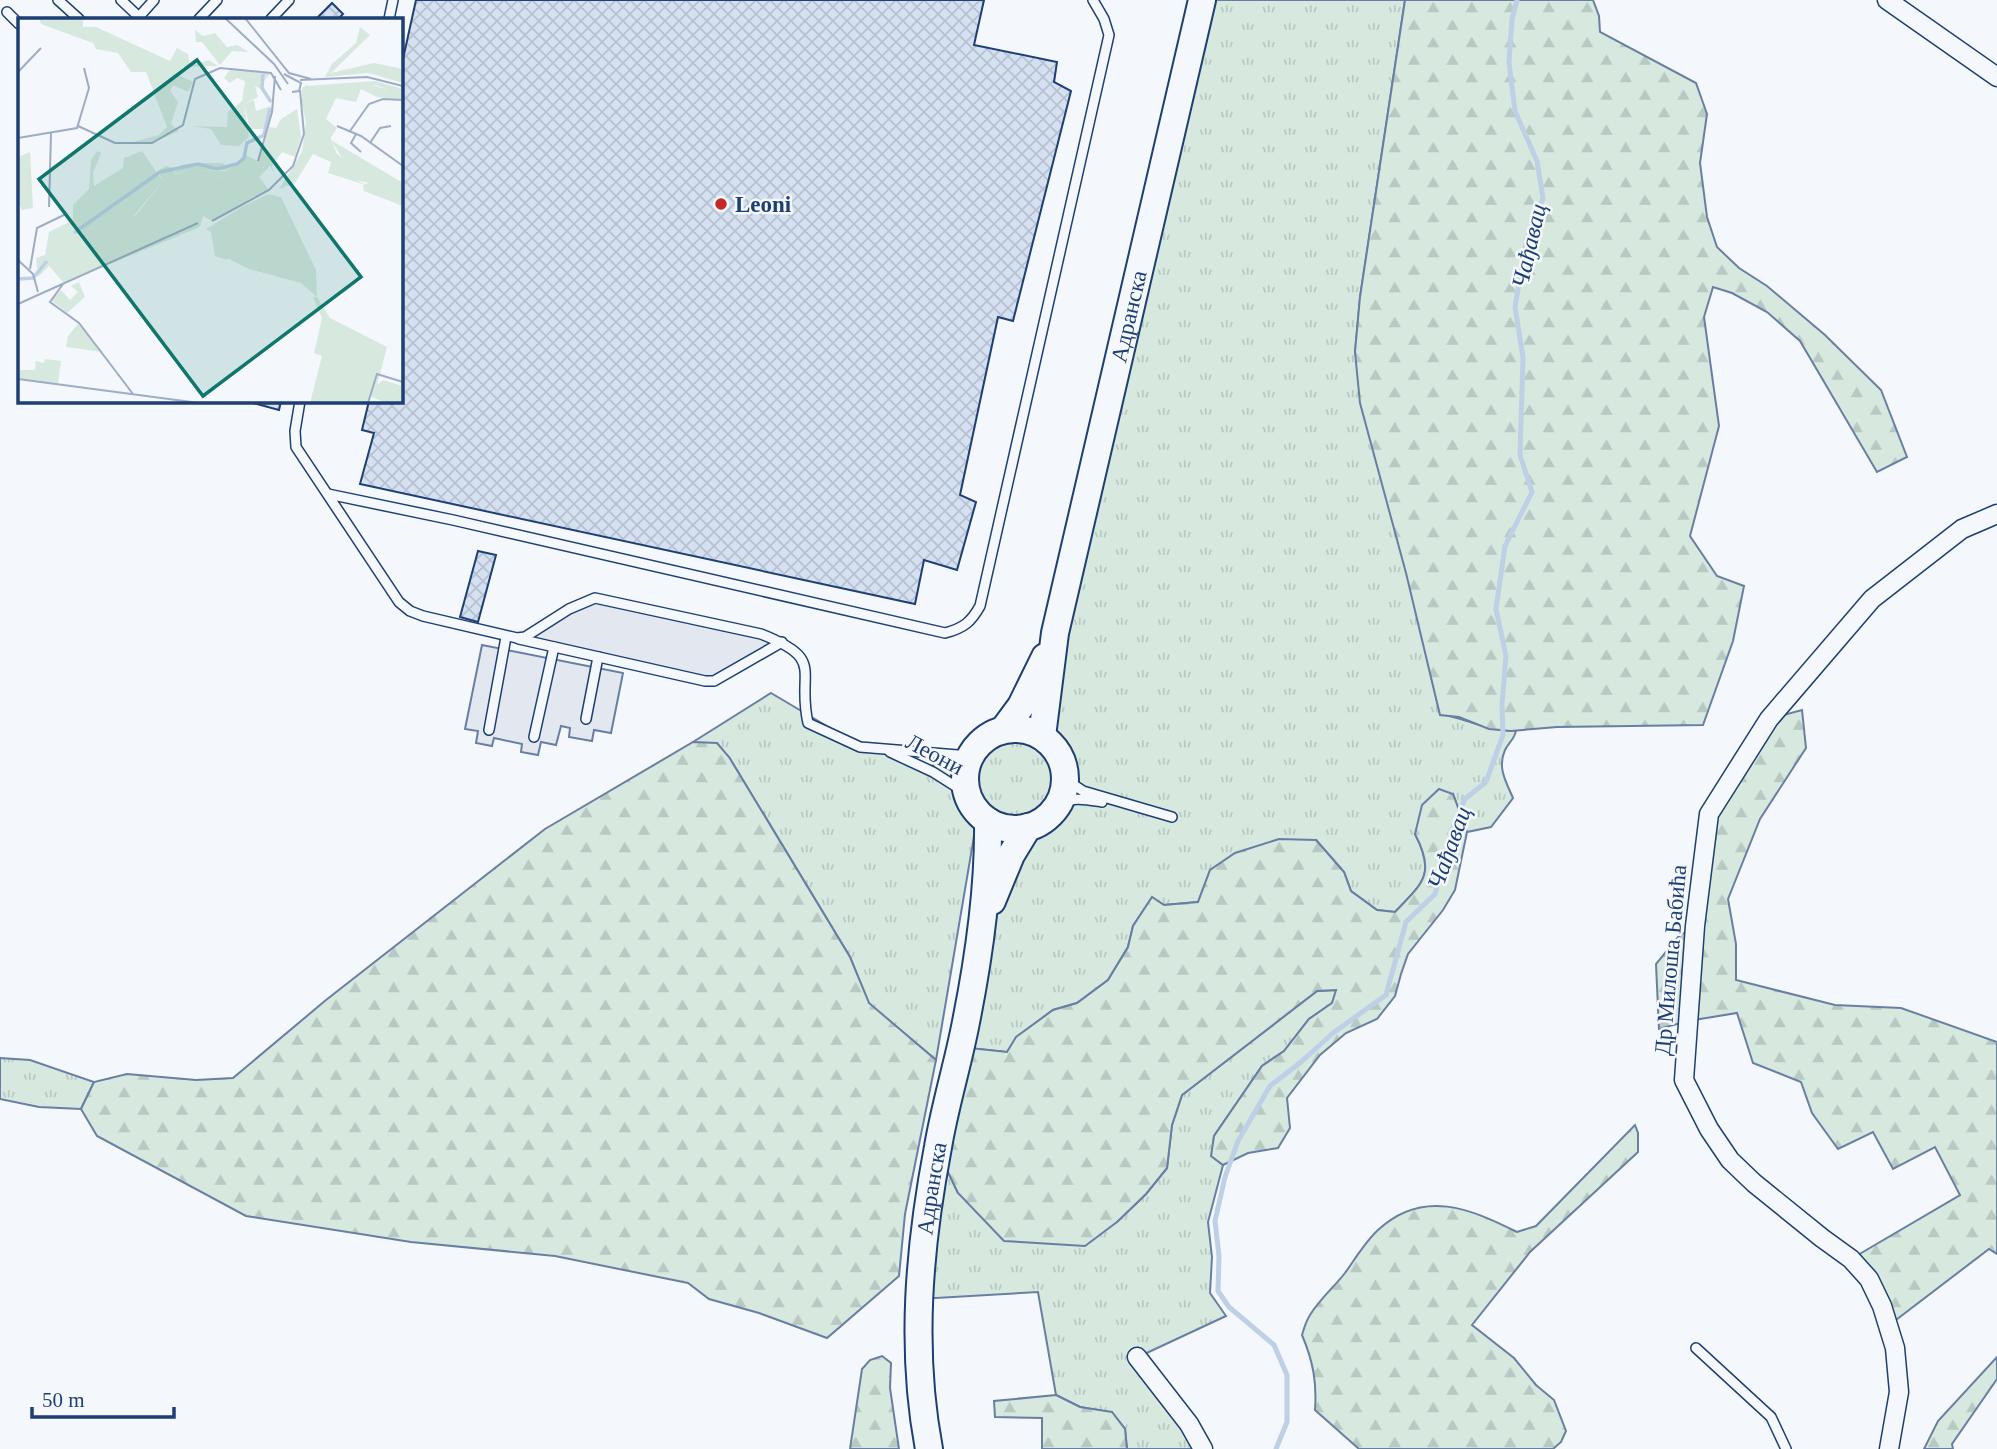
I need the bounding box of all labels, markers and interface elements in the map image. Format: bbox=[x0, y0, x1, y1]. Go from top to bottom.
inset map bbox=[18, 18, 402, 402]
place label: Leoni bbox=[735, 192, 792, 217]
marker: Leoni bbox=[713, 196, 729, 212]
water label: Чађавац bbox=[1507, 201, 1551, 291]
street label: Адранска bbox=[1106, 268, 1152, 365]
street label: Леони bbox=[902, 729, 968, 780]
water label: Чађавац bbox=[1422, 803, 1476, 893]
street label: Др Милоша Бабића bbox=[1650, 864, 1691, 1057]
street label: Адранска bbox=[912, 1140, 952, 1236]
scale bar bbox=[32, 1376, 173, 1420]
text: 50 m bbox=[42, 1388, 85, 1412]

